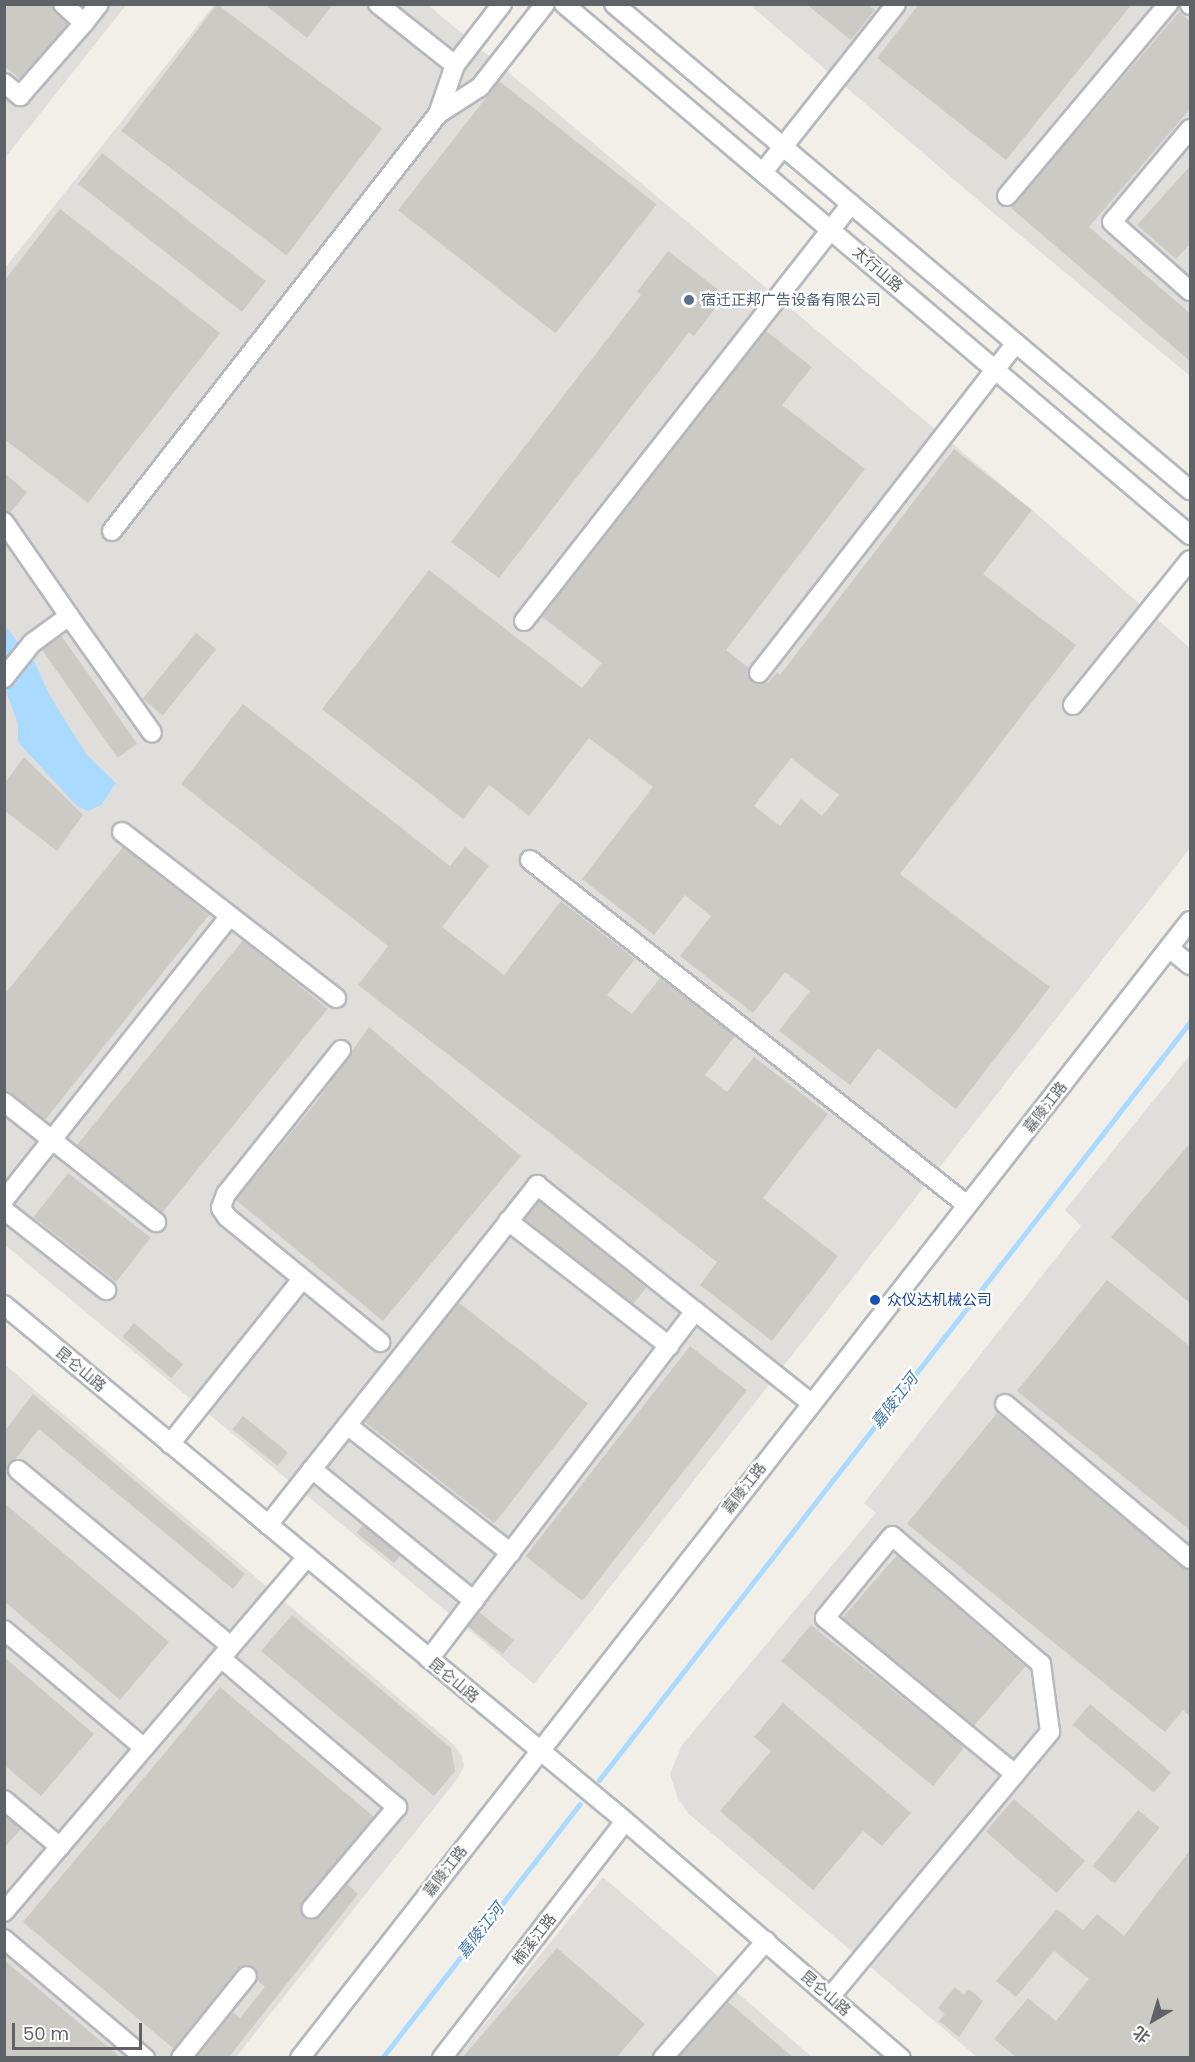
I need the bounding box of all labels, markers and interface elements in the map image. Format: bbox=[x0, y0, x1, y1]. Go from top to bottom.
street label: 太行山路 bbox=[849, 243, 907, 295]
place label: 宿迁正邦广告设备有限公司 bbox=[701, 291, 881, 309]
marker: 宿迁正邦广告设备有限公司 bbox=[682, 293, 696, 307]
street label: 嘉陵江路 bbox=[1019, 1078, 1071, 1136]
place label: 众仪达机械公司 bbox=[887, 1291, 992, 1309]
marker: 众仪达机械公司 bbox=[868, 1293, 882, 1307]
street label: 昆仑山路 bbox=[52, 1343, 110, 1395]
water label: 嘉陵江河 bbox=[868, 1370, 922, 1432]
street label: 嘉陵江路 bbox=[718, 1459, 770, 1517]
street label: 昆仑山路 bbox=[425, 1654, 483, 1706]
street label: 嘉陵江路 bbox=[419, 1842, 471, 1900]
water label: 嘉陵江河 bbox=[454, 1900, 508, 1962]
street label: 楠溪江路 bbox=[508, 1910, 560, 1968]
street label: 昆仑山路 bbox=[797, 1967, 855, 2019]
north arrow bbox=[1123, 1990, 1183, 2050]
scale bar bbox=[15, 2011, 146, 2049]
text: 50 m bbox=[23, 2021, 69, 2046]
text: 北 bbox=[1128, 2021, 1155, 2049]

